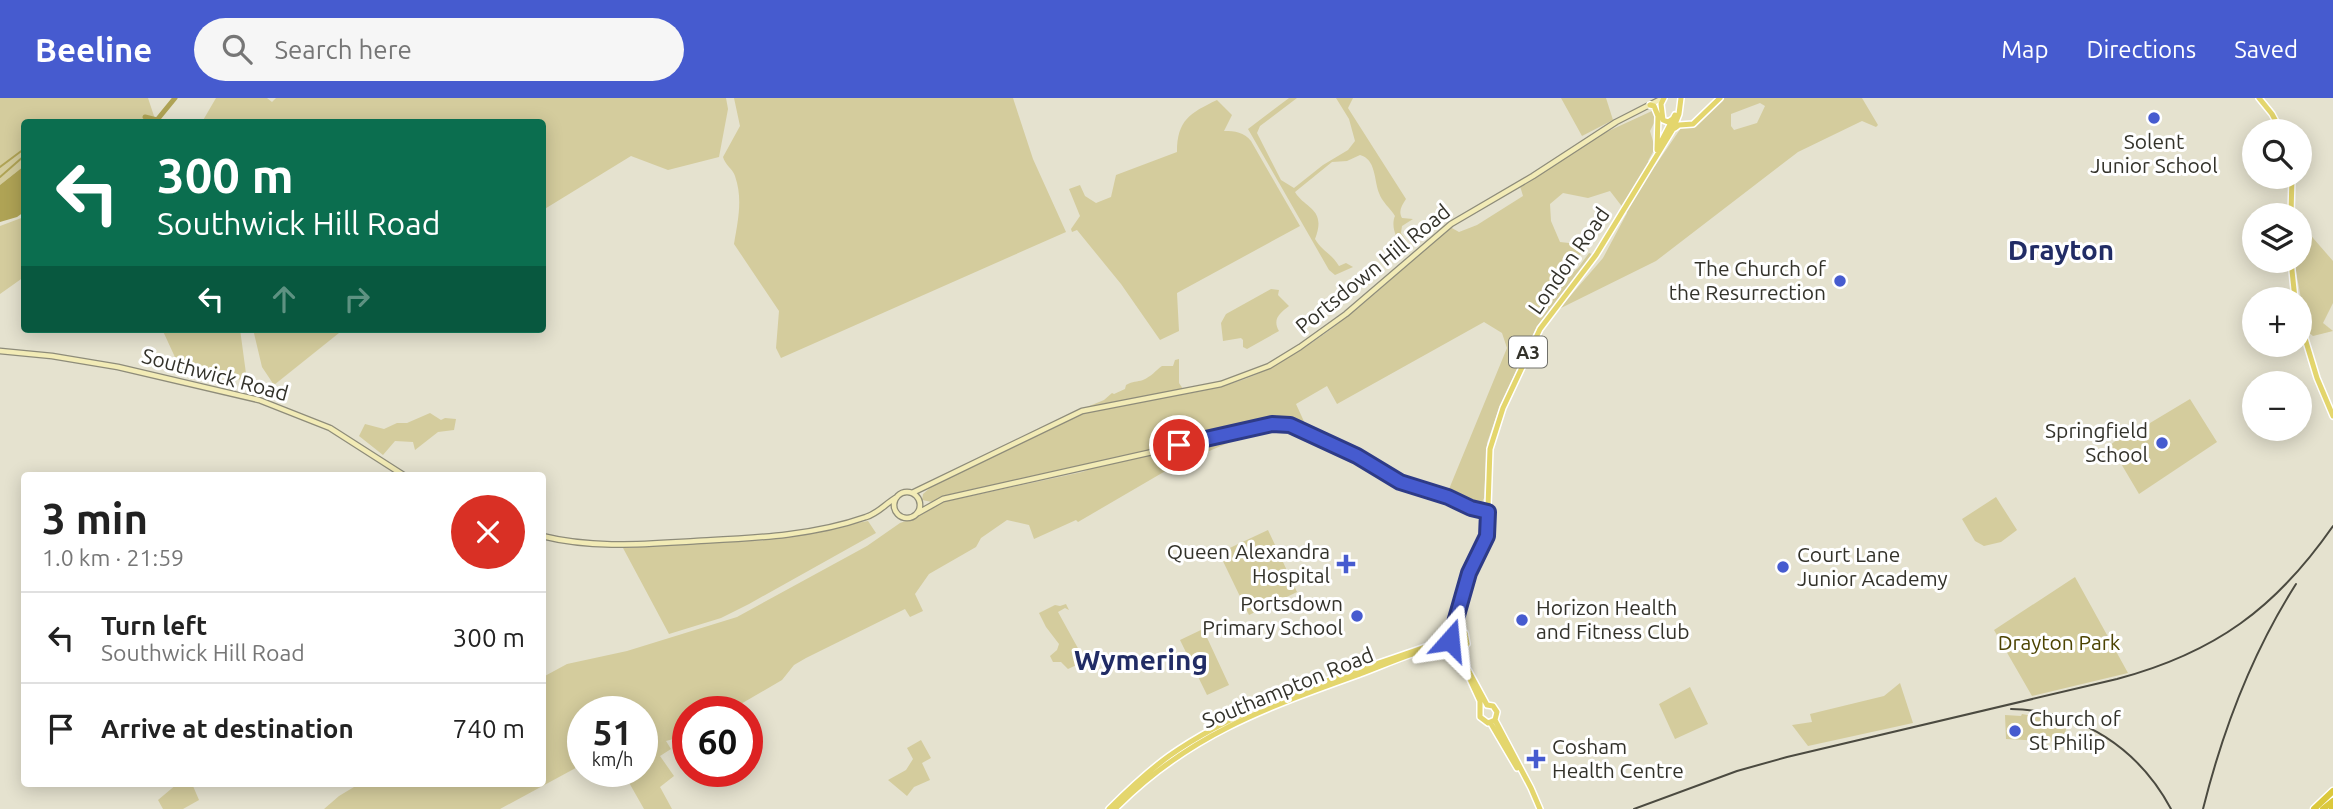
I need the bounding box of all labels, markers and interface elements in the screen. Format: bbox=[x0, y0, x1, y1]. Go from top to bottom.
search box bbox=[194, 18, 684, 81]
icon: search bbox=[218, 30, 256, 68]
text: Beeline bbox=[35, 31, 152, 68]
text: Search here bbox=[274, 35, 412, 64]
text: Map bbox=[2001, 36, 2048, 63]
text: Directions bbox=[2086, 36, 2196, 63]
text: Saved bbox=[2234, 36, 2298, 63]
marker: Solent Junior School bbox=[2146, 110, 2162, 126]
map controls bbox=[2242, 119, 2312, 441]
button: search bbox=[2242, 119, 2312, 189]
place label: Solent Junior School bbox=[2090, 129, 2218, 177]
icon: left bbox=[42, 147, 133, 238]
text: 300 m bbox=[157, 147, 294, 202]
street label: Portsdown Hill Road bbox=[1290, 199, 1454, 338]
street label: London Road bbox=[1523, 202, 1614, 318]
button: layers bbox=[2242, 203, 2312, 273]
text: Southwick Hill Road bbox=[157, 205, 441, 241]
district label: Drayton bbox=[2008, 234, 2114, 265]
place label: The Church of the Resurrection bbox=[1669, 256, 1827, 304]
marker: The Church of the Resurrection bbox=[1832, 273, 1848, 289]
icon: left bbox=[192, 280, 230, 318]
icon: ahead bbox=[265, 280, 303, 318]
icon: right bbox=[338, 280, 376, 318]
button: + bbox=[2242, 287, 2312, 357]
road number: A3 bbox=[1509, 336, 1547, 368]
street label: Southwick Road bbox=[139, 343, 291, 405]
button: − bbox=[2242, 371, 2312, 441]
pin bbox=[1149, 415, 1209, 475]
place label: Springfield School bbox=[2045, 418, 2148, 466]
icon: arrive bbox=[1160, 426, 1198, 464]
marker: Springfield School bbox=[2154, 435, 2170, 451]
text: 3 min bbox=[42, 495, 148, 542]
button: close bbox=[451, 495, 525, 569]
place label: Queen Alexandra Hospital bbox=[1167, 539, 1330, 587]
place label: Court Lane Junior Academy bbox=[1797, 542, 1948, 590]
text: 1.0 km · 21:59 bbox=[42, 545, 184, 570]
marker: Queen Alexandra Hospital bbox=[1336, 554, 1356, 574]
marker: Court Lane Junior Academy bbox=[1775, 559, 1791, 575]
place label: Portsdown Primary School bbox=[1202, 591, 1343, 639]
place label: Horizon Health and Fitness Club bbox=[1536, 595, 1690, 643]
position arrow bbox=[1413, 603, 1487, 677]
marker: Portsdown Primary School bbox=[1349, 608, 1365, 624]
text: Turn left bbox=[101, 611, 207, 640]
marker: Horizon Health and Fitness Club bbox=[1514, 612, 1530, 628]
icon: left bbox=[42, 619, 80, 657]
text: 300 m bbox=[453, 623, 525, 652]
park label: Drayton Park bbox=[1998, 630, 2121, 654]
text: Southwick Hill Road bbox=[101, 640, 305, 665]
street label: Southampton Road bbox=[1199, 642, 1377, 732]
district label: Wymering bbox=[1074, 644, 1208, 675]
speed limit sign: 60 bbox=[672, 696, 763, 787]
place label: Church of St Philip bbox=[2029, 706, 2122, 754]
icon: arrive bbox=[42, 710, 80, 748]
text: 51 bbox=[593, 712, 632, 752]
text: Arrive at destination bbox=[101, 714, 354, 743]
text: 740 m bbox=[453, 714, 525, 743]
marker: Church of St Philip bbox=[2007, 723, 2023, 739]
place label: Cosham Health Centre bbox=[1552, 734, 1684, 782]
text: km/h bbox=[592, 749, 633, 769]
marker: Cosham Health Centre bbox=[1526, 749, 1546, 769]

